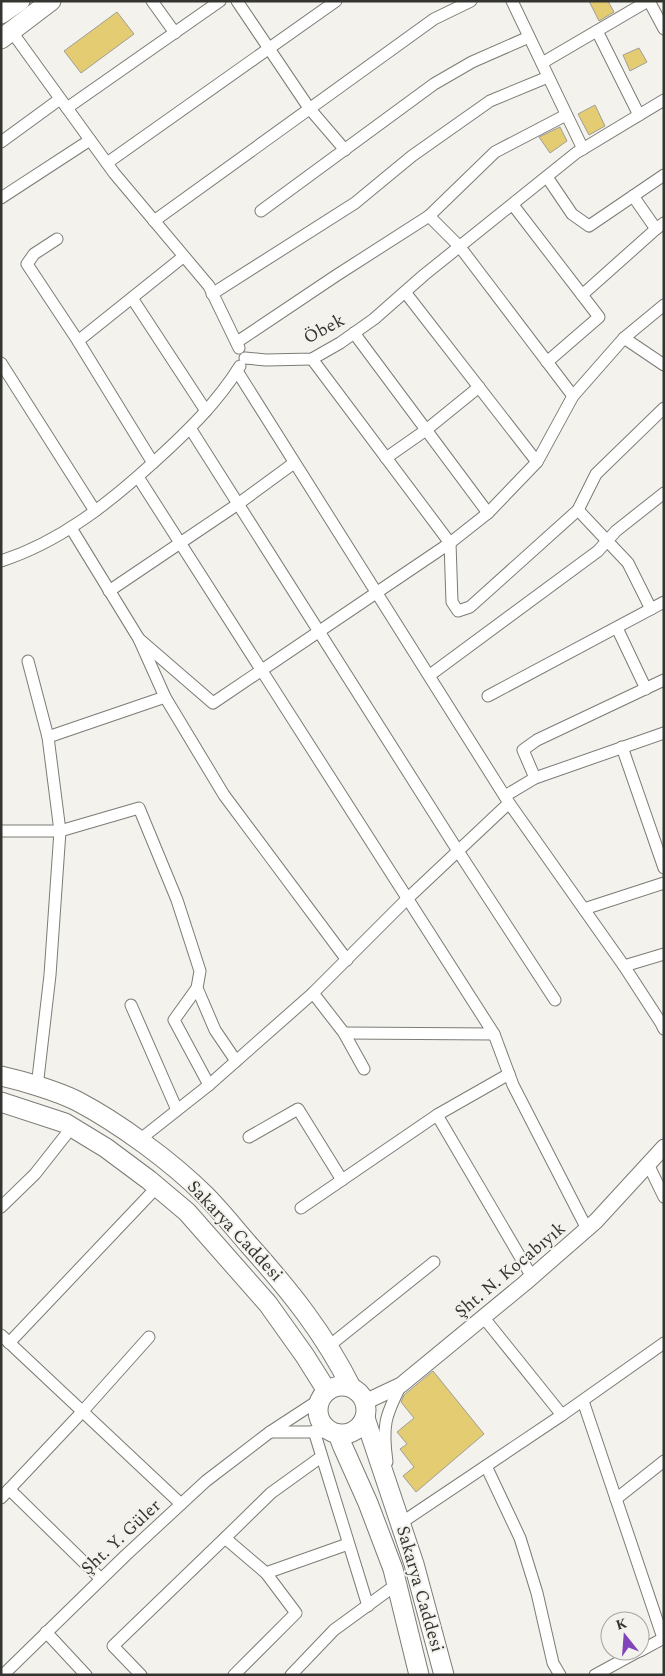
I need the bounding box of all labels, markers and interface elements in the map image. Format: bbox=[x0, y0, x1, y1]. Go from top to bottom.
street label: Öbek bbox=[298, 307, 350, 351]
street label: Sakarya Caddesi bbox=[181, 1174, 289, 1288]
street label: Şht. N. Kocabıyık bbox=[448, 1215, 572, 1325]
street label: Şht. Y. Güler bbox=[75, 1493, 167, 1581]
street label: Sakarya Caddesi bbox=[389, 1523, 451, 1655]
north arrow bbox=[600, 1611, 650, 1661]
text: K bbox=[613, 1612, 630, 1636]

